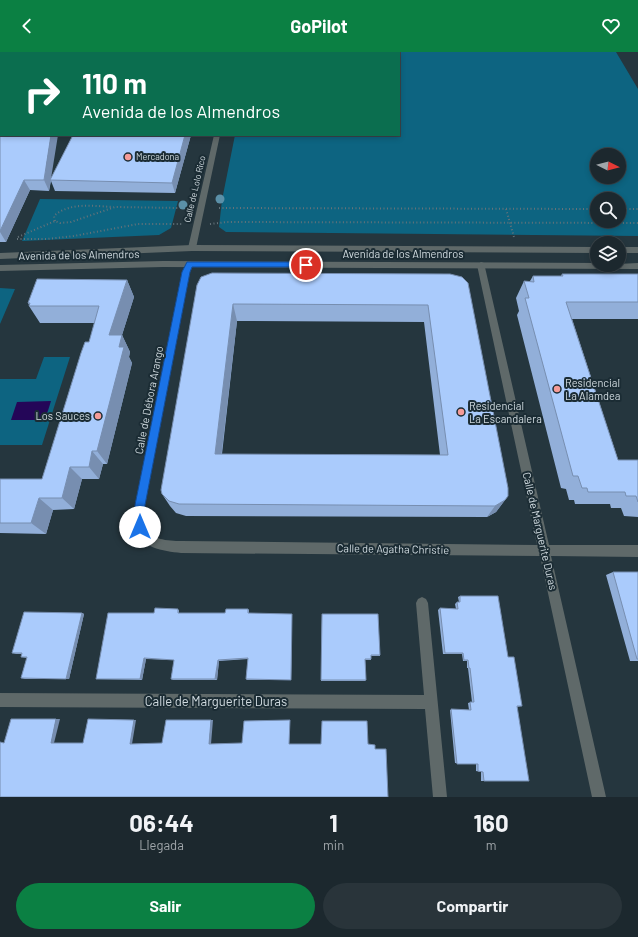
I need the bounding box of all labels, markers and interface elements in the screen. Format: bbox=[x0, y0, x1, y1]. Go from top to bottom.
icon: back bbox=[16, 15, 38, 37]
text: GoPilot bbox=[290, 15, 348, 37]
icon: heart bbox=[600, 15, 622, 37]
text: 110 m bbox=[82, 66, 147, 100]
icon: right bbox=[16, 68, 68, 120]
text: Avenida de los Almendros bbox=[82, 100, 280, 122]
north arrow bbox=[590, 148, 626, 184]
map controls bbox=[590, 148, 626, 272]
place label: Mercadona bbox=[136, 151, 179, 162]
marker: Mercadona bbox=[123, 152, 133, 162]
street label: Calle de Lolo Rico bbox=[181, 154, 208, 223]
button: search bbox=[590, 192, 626, 228]
button: layers bbox=[590, 236, 626, 272]
street label: Avenida de los Almendros bbox=[18, 247, 140, 262]
street label: Avenida de los Almendros bbox=[342, 247, 464, 260]
pin bbox=[289, 248, 323, 282]
icon: arrive bbox=[295, 254, 317, 276]
street label: Calle de Débora Arango bbox=[132, 345, 165, 455]
place label: Residencial La Alamdea bbox=[565, 376, 620, 402]
marker: Residencial La Alamdea bbox=[552, 384, 562, 394]
place label: Residencial La Escandalera bbox=[469, 399, 542, 425]
marker: Residencial La Escandalera bbox=[456, 407, 466, 417]
place label: Los Sauces bbox=[36, 409, 90, 422]
marker: Los Sauces bbox=[93, 411, 103, 421]
street label: Calle de Marguerite Duras bbox=[521, 471, 560, 591]
position arrow bbox=[119, 506, 161, 548]
street label: Calle de Agatha Christie bbox=[337, 541, 449, 556]
street label: Calle de Marguerite Duras bbox=[145, 693, 287, 709]
text: 06:44 bbox=[129, 808, 194, 837]
text: 1 bbox=[329, 808, 338, 837]
text: 160 bbox=[474, 808, 509, 837]
text: Llegada bbox=[139, 837, 184, 853]
text: min bbox=[323, 837, 344, 853]
text: m bbox=[486, 837, 496, 853]
button: Salir bbox=[16, 883, 315, 929]
button: Compartir bbox=[323, 883, 622, 929]

